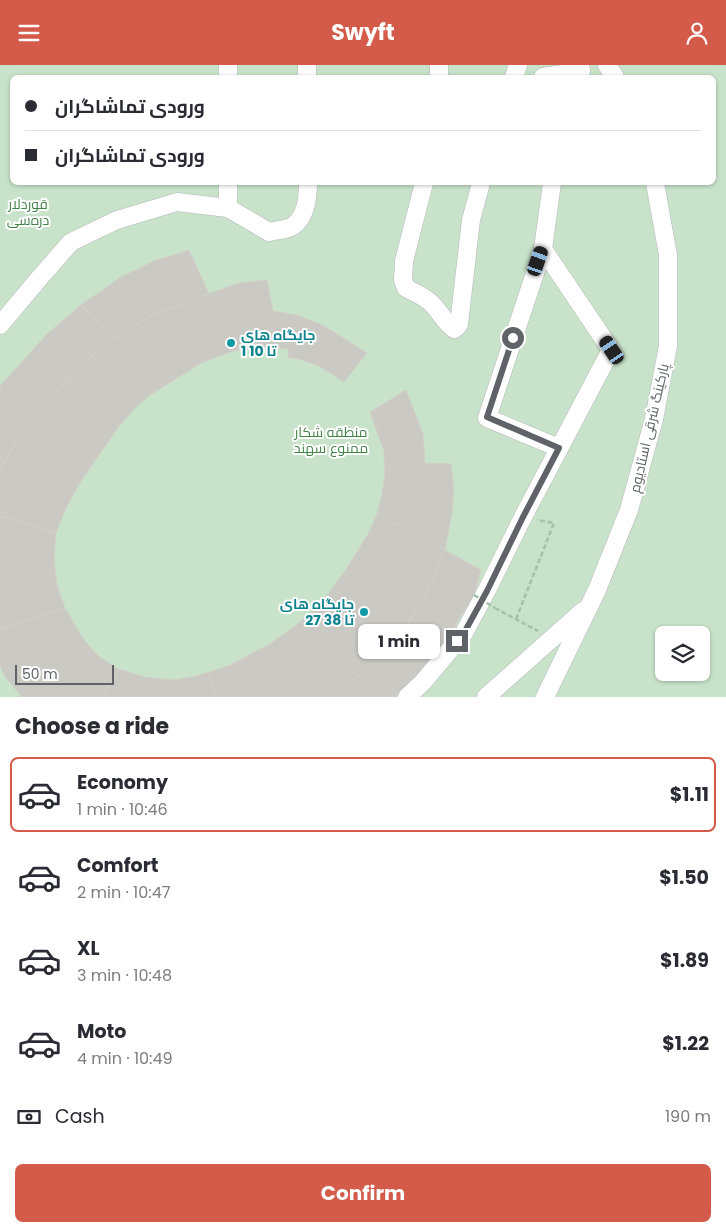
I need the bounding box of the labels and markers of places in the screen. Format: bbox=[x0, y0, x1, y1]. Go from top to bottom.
place label: جایگاه های 1 تا 10 bbox=[241, 325, 315, 361]
marker: جایگاه های 1 تا 10 bbox=[225, 337, 237, 349]
place label: جایگاه های 27 تا 38 bbox=[280, 594, 355, 630]
marker: جایگاه های 27 تا 38 bbox=[358, 606, 370, 618]

